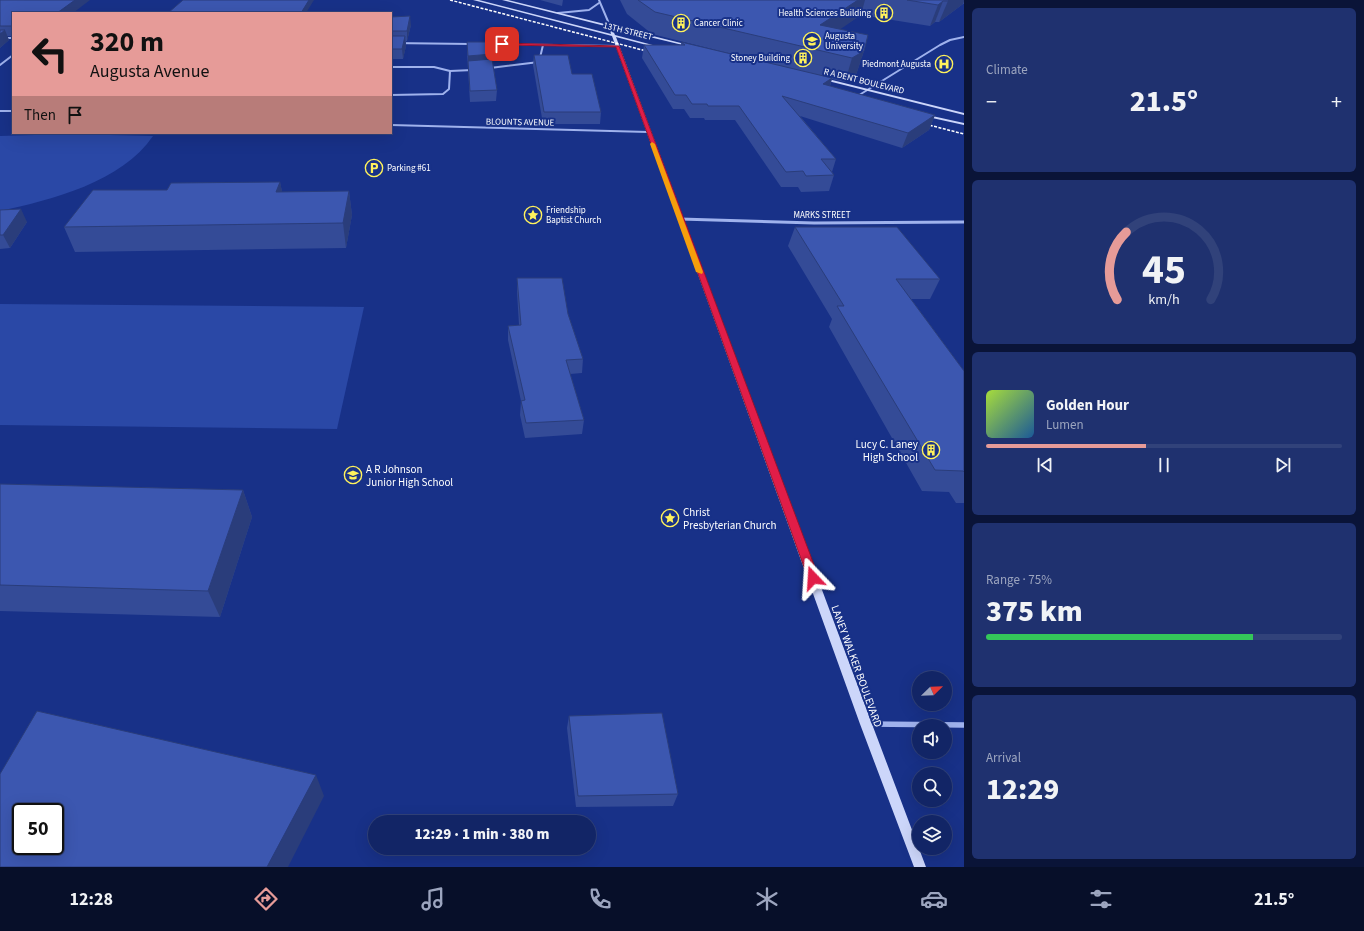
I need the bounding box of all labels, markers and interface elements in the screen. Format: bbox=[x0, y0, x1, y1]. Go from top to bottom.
building icon: Health Sciences Building bbox=[874, 3, 894, 23]
place label: Health Sciences Building bbox=[778, 7, 871, 20]
building icon: Cancer Clinic bbox=[671, 13, 691, 33]
place label: Cancer Clinic bbox=[694, 17, 743, 30]
street label: 13TH STREET bbox=[602, 19, 654, 44]
text: 320 m bbox=[90, 22, 164, 62]
pin bbox=[485, 27, 519, 61]
icon: left bbox=[24, 28, 76, 80]
place label: Augusta University bbox=[825, 30, 864, 53]
school or university icon: Augusta University bbox=[802, 31, 822, 51]
icon: arrive bbox=[491, 33, 513, 55]
building icon: Stoney Building bbox=[793, 48, 813, 68]
place label: Stoney Building bbox=[731, 52, 790, 65]
hospital icon: Piedmont Augusta bbox=[934, 54, 954, 74]
place label: Piedmont Augusta bbox=[862, 58, 931, 71]
text: Augusta Avenue bbox=[90, 59, 209, 84]
text: Climate bbox=[986, 61, 1028, 79]
street label: R A DENT BOULEVARD bbox=[822, 65, 906, 98]
text: 21.5° bbox=[1130, 80, 1198, 123]
text: − bbox=[986, 86, 997, 118]
text: + bbox=[1331, 86, 1342, 118]
icon: arrive bbox=[64, 104, 86, 126]
text: Then bbox=[24, 105, 56, 126]
street label: BLOUNTS AVENUE bbox=[486, 115, 555, 130]
parking icon: Parking #61 bbox=[364, 158, 384, 178]
place label: Parking #61 bbox=[387, 162, 431, 175]
place label: Friendship Baptist Church bbox=[546, 204, 601, 227]
place icon: Friendship Baptist Church bbox=[523, 205, 543, 225]
street label: MARKS STREET bbox=[793, 209, 851, 222]
text: 45 bbox=[1142, 239, 1186, 299]
text: km/h bbox=[1148, 288, 1180, 309]
text: Golden Hour bbox=[1046, 395, 1129, 416]
text: Lumen bbox=[1046, 416, 1084, 434]
place label: Lucy C. Laney High School bbox=[856, 437, 918, 465]
building icon: Lucy C. Laney High School bbox=[921, 440, 941, 460]
icon: previous bbox=[1034, 454, 1056, 476]
icon: pause bbox=[1153, 454, 1175, 476]
icon: next bbox=[1272, 454, 1294, 476]
place label: A R Johnson Junior High School bbox=[366, 462, 453, 490]
school or university icon: A R Johnson Junior High School bbox=[343, 465, 363, 485]
place label: Christ Presbyterian Church bbox=[683, 505, 776, 533]
place icon: Christ Presbyterian Church bbox=[660, 508, 680, 528]
position arrow bbox=[792, 557, 834, 599]
text: Range · 75% bbox=[986, 571, 1052, 589]
text: 375 km bbox=[986, 590, 1083, 633]
street label: LANEY WALKER BOULEVARD bbox=[827, 603, 886, 729]
north arrow bbox=[912, 671, 952, 711]
map controls bbox=[912, 671, 952, 855]
button: sound bbox=[912, 719, 952, 759]
text: Arrival bbox=[986, 749, 1021, 767]
button: search bbox=[912, 767, 952, 807]
text: 12:29 bbox=[986, 768, 1059, 811]
speed limit sign: 50 bbox=[12, 803, 64, 855]
button: layers bbox=[912, 815, 952, 855]
text: 12:29 · 1 min · 380 m bbox=[415, 824, 549, 845]
icon: directions bbox=[252, 885, 280, 913]
icon: music bbox=[419, 885, 447, 913]
icon: phone bbox=[586, 885, 614, 913]
icon: climate bbox=[753, 885, 781, 913]
icon: car bbox=[920, 885, 948, 913]
icon: filters bbox=[1087, 885, 1115, 913]
text: 12:28 bbox=[70, 887, 113, 912]
text: 21.5° bbox=[1254, 887, 1294, 912]

